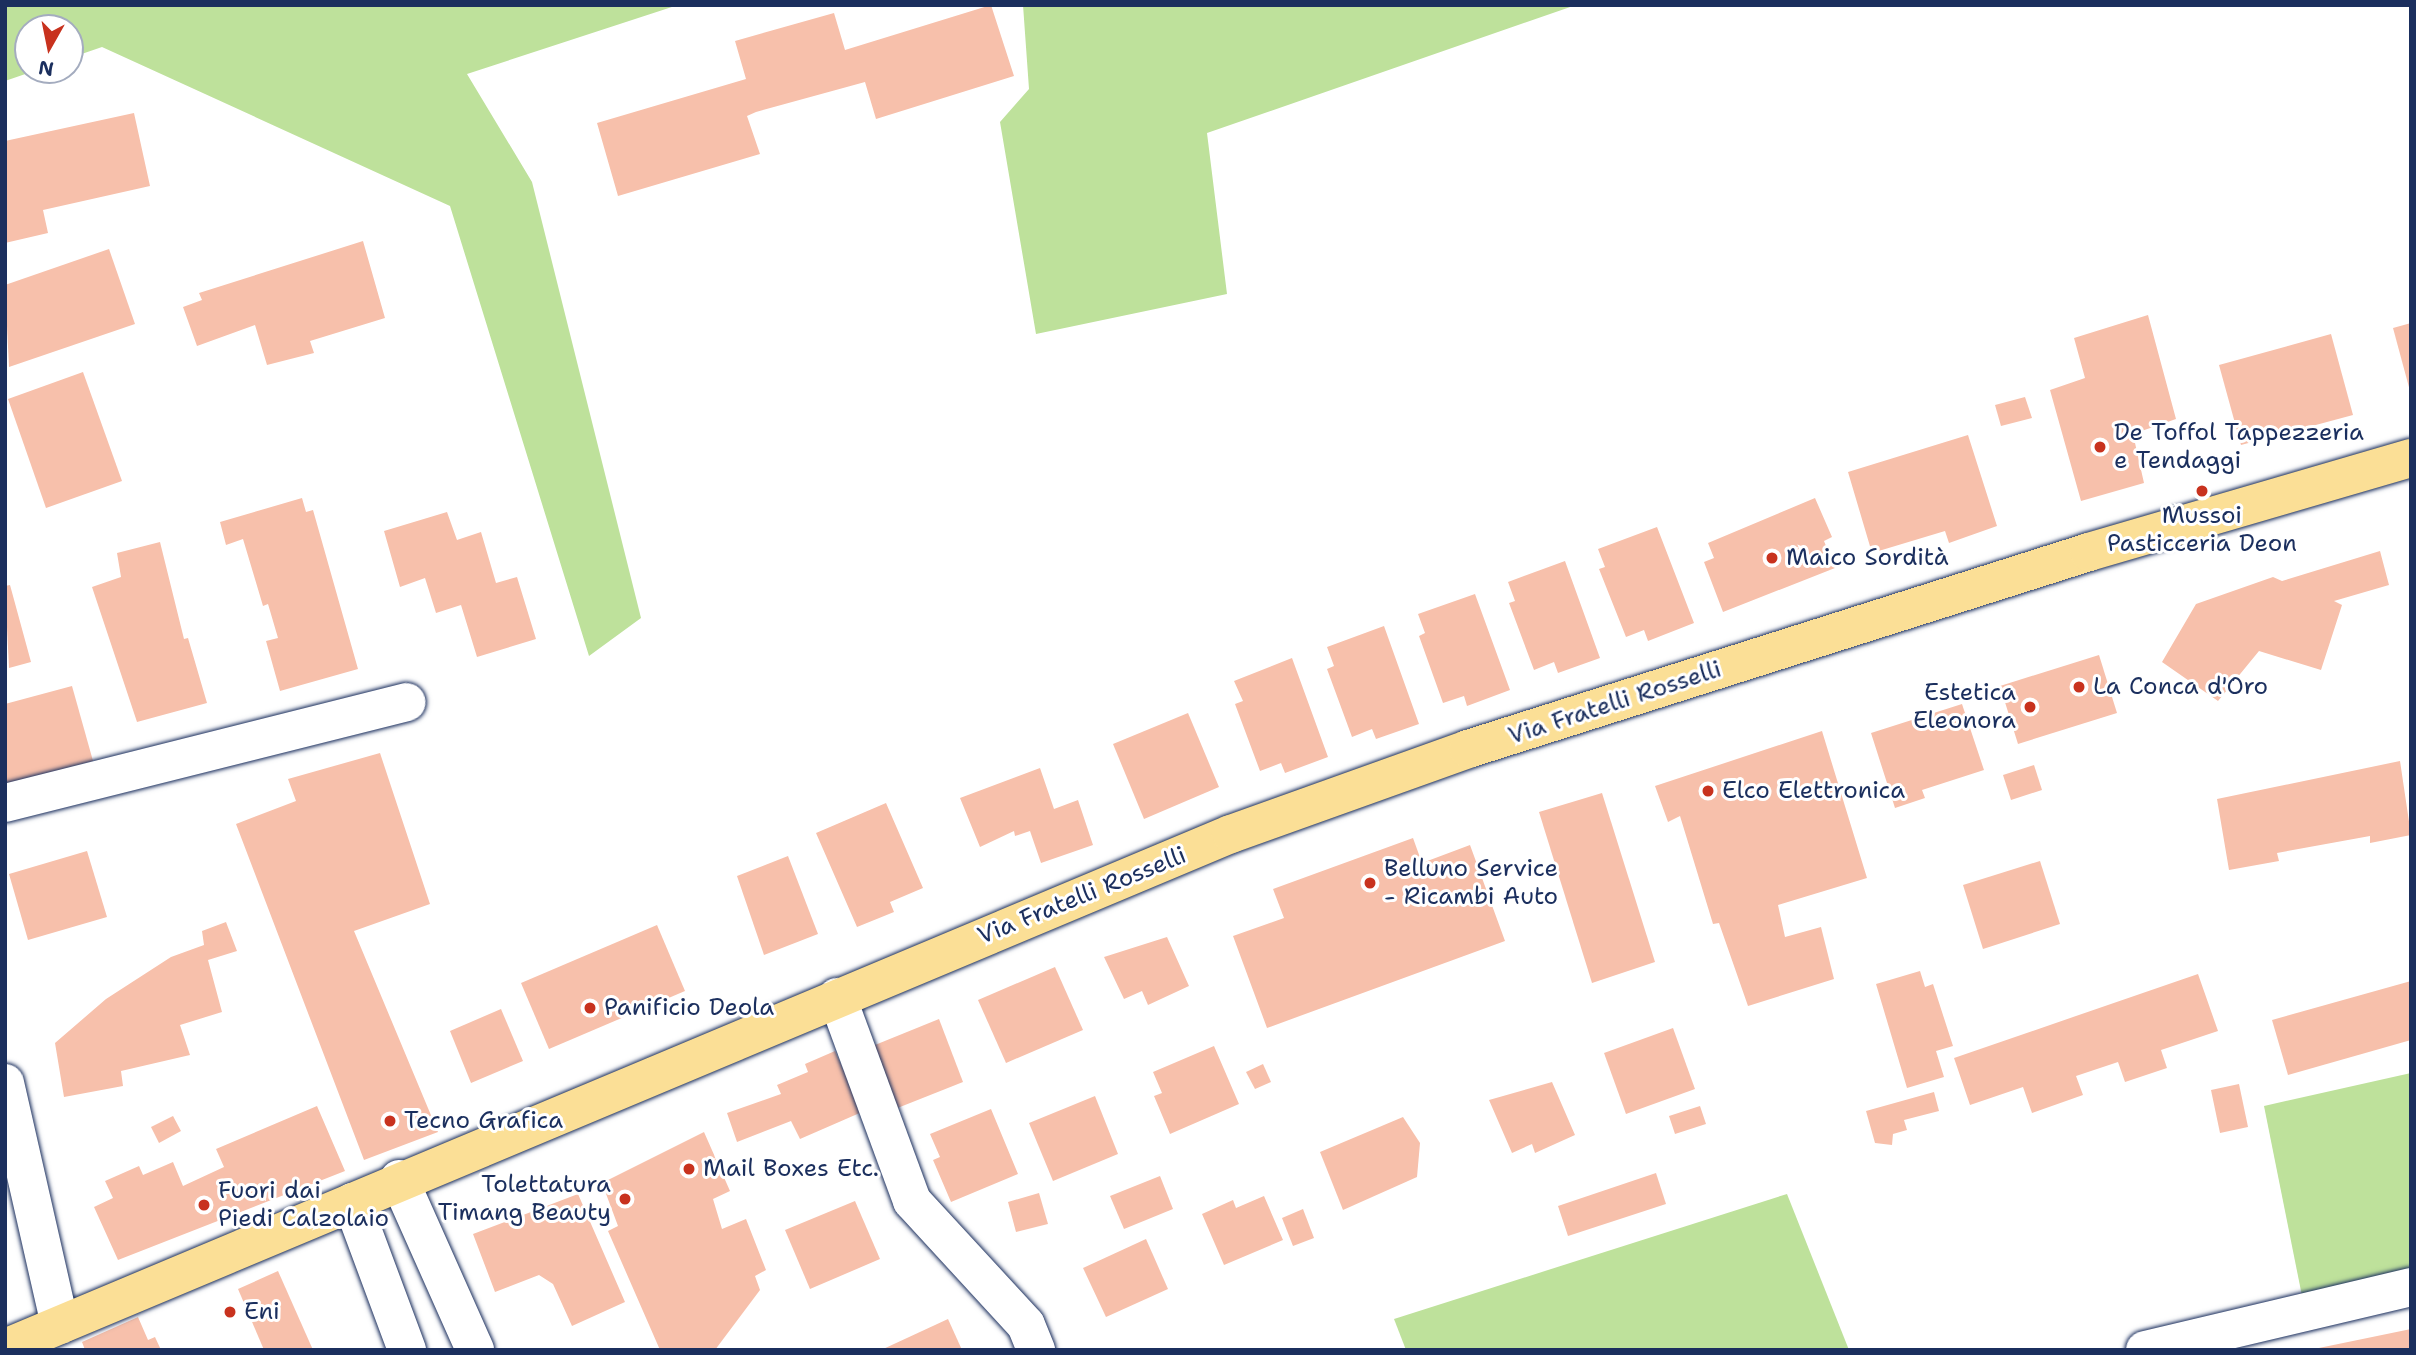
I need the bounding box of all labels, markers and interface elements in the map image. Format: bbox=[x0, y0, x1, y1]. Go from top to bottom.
north arrow bbox=[14, 14, 84, 84]
text: N bbox=[37, 55, 55, 82]
place label: De Toffol Tappezzeria e Tendaggi bbox=[2114, 419, 2364, 475]
marker: De Toffol Tappezzeria e Tendaggi bbox=[2092, 439, 2108, 455]
marker: Mussoi Pasticceria Deon bbox=[2194, 483, 2210, 499]
place label: Mussoi Pasticceria Deon bbox=[2107, 502, 2297, 558]
place label: Maico Sordità bbox=[1786, 544, 1949, 572]
marker: Maico Sordità bbox=[1764, 550, 1780, 566]
street label: Via Fratelli Rosselli bbox=[1505, 655, 1725, 751]
place label: La Conca d'Oro bbox=[2093, 673, 2268, 701]
place label: Estetica Eleonora bbox=[1913, 679, 2016, 735]
marker: La Conca d'Oro bbox=[2071, 679, 2087, 695]
marker: Estetica Eleonora bbox=[2022, 699, 2038, 715]
place label: Elco Elettronica bbox=[1722, 777, 1905, 805]
marker: Elco Elettronica bbox=[1700, 783, 1716, 799]
street label: Via Fratelli Rosselli bbox=[974, 841, 1190, 951]
place label: Belluno Service - Ricambi Auto bbox=[1384, 855, 1558, 911]
marker: Belluno Service - Ricambi Auto bbox=[1362, 875, 1378, 891]
place label: Panificio Deola bbox=[604, 994, 774, 1022]
marker: Panificio Deola bbox=[582, 1000, 598, 1016]
place label: Tecno Grafica bbox=[404, 1107, 563, 1135]
marker: Tecno Grafica bbox=[382, 1113, 398, 1129]
place label: Mail Boxes Etc. bbox=[703, 1155, 879, 1183]
marker: Mail Boxes Etc. bbox=[681, 1161, 697, 1177]
place label: Tolettatura Timang Beauty bbox=[438, 1171, 611, 1227]
place label: Fuori dai Piedi Calzolaio bbox=[218, 1177, 389, 1233]
marker: Tolettatura Timang Beauty bbox=[617, 1191, 633, 1207]
marker: Fuori dai Piedi Calzolaio bbox=[196, 1197, 212, 1213]
place label: Eni bbox=[244, 1298, 280, 1326]
marker: Eni bbox=[222, 1304, 238, 1320]

